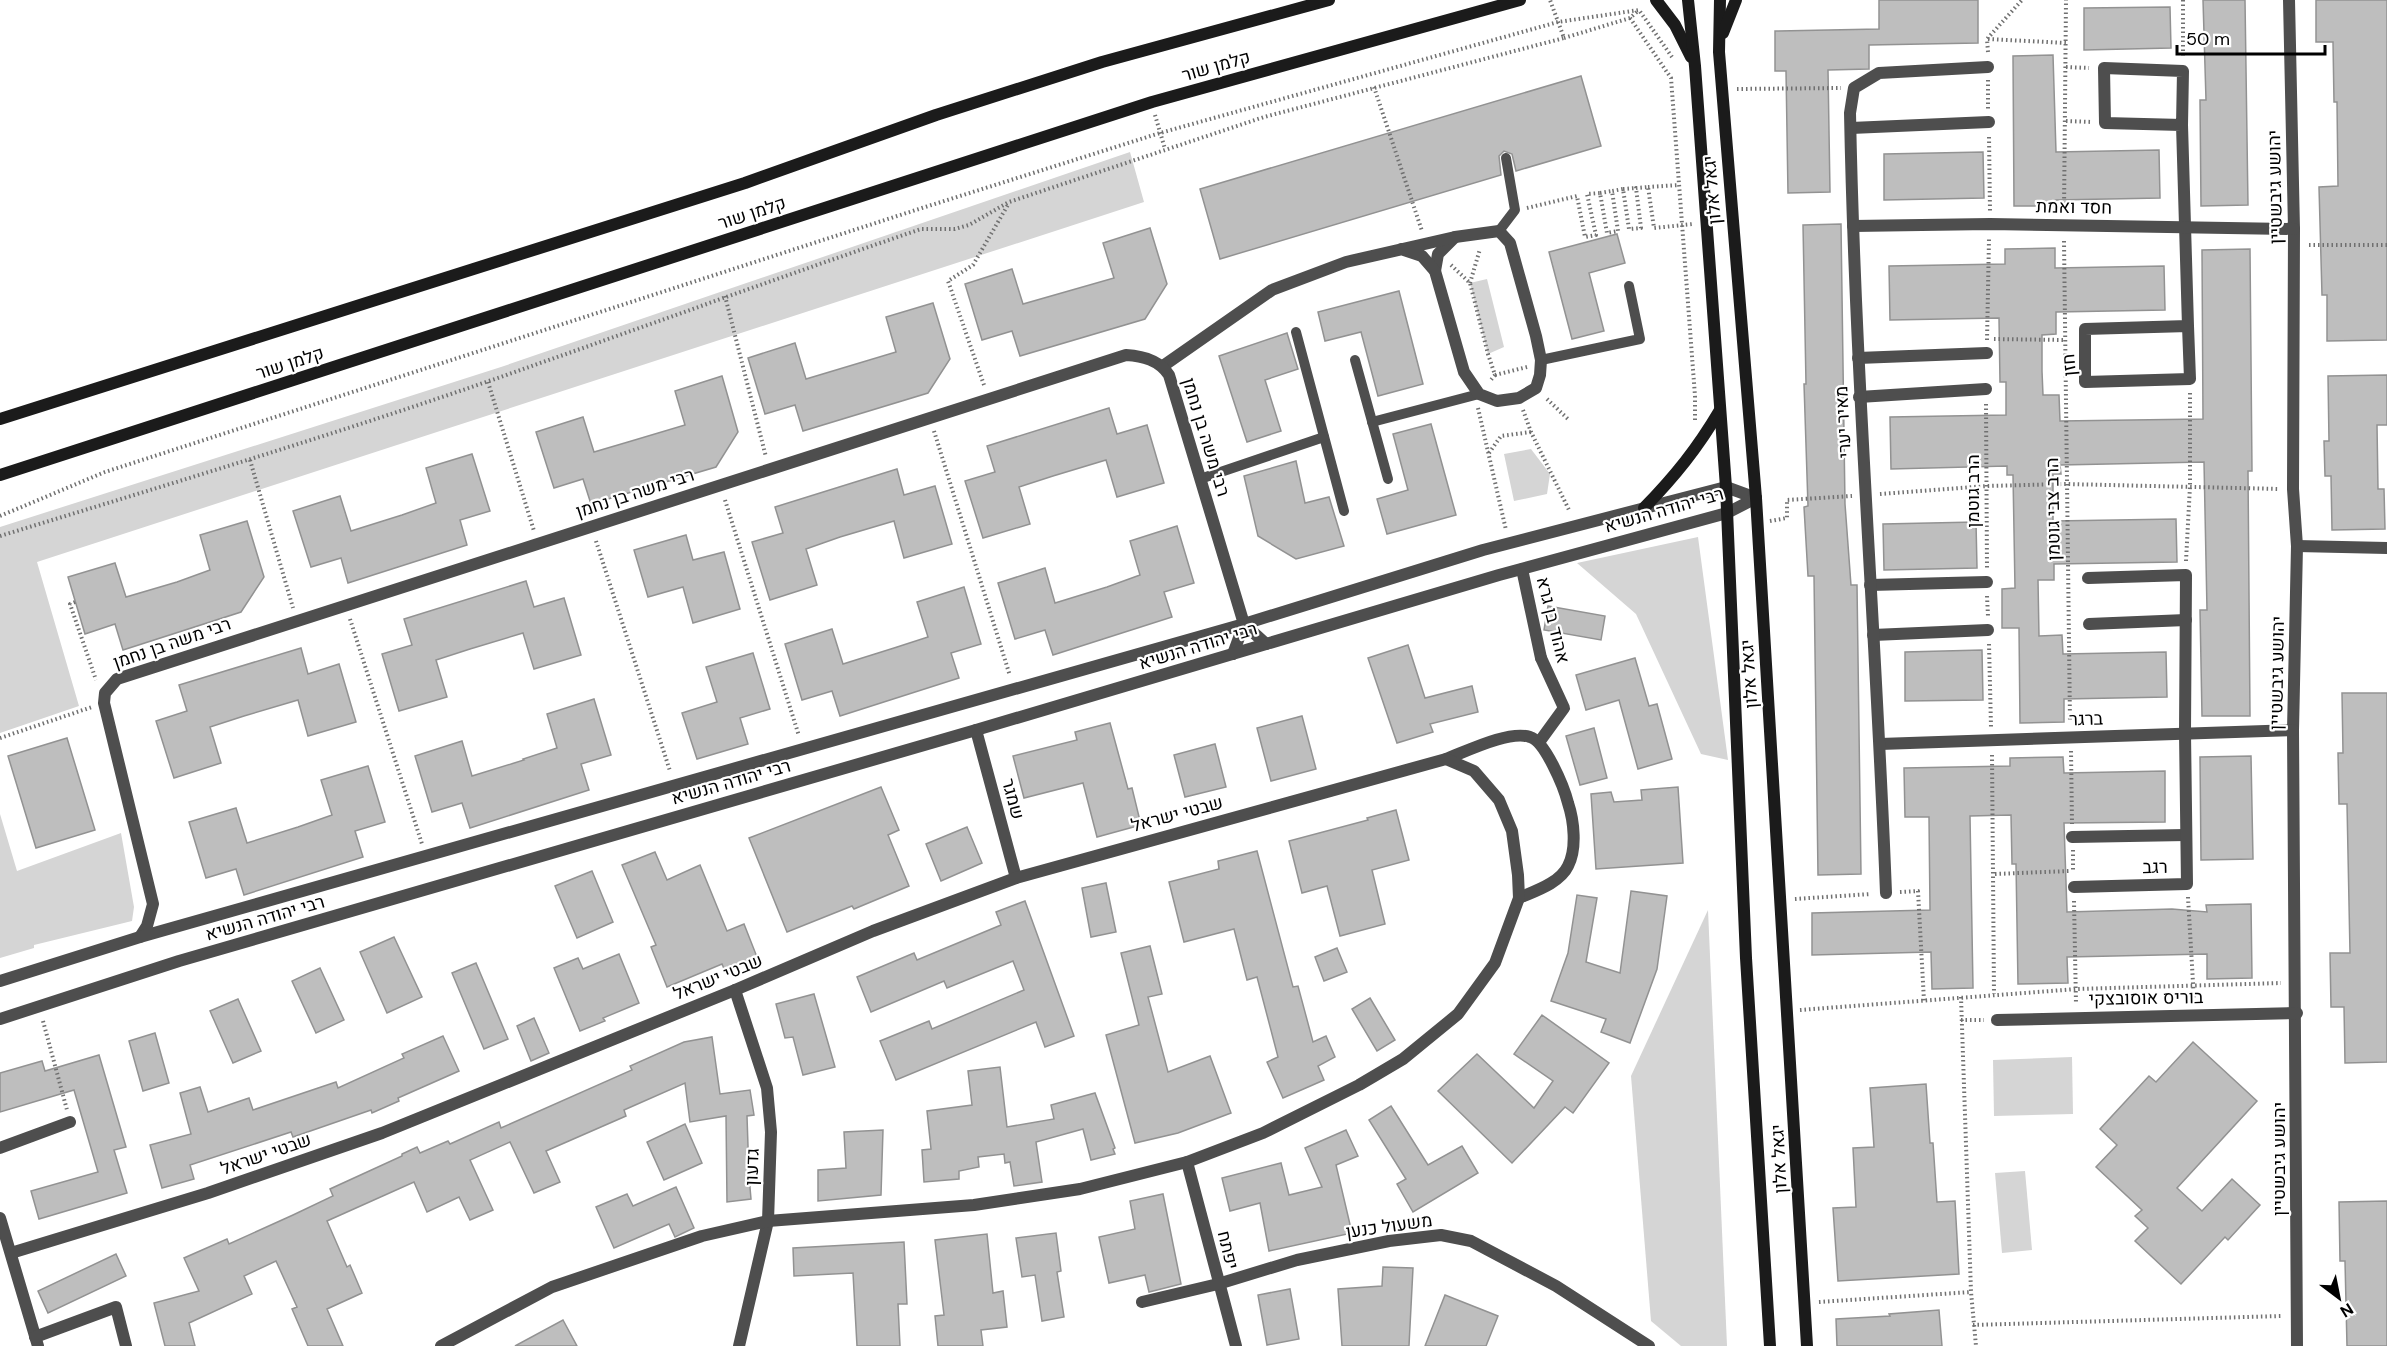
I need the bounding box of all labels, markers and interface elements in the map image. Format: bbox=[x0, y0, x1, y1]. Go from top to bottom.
scale bar bbox=[2177, 18, 2326, 56]
text: 50 m bbox=[2186, 27, 2230, 51]
street label: קלמן שור bbox=[1179, 45, 1253, 87]
street label: יהושע גיבשטיין bbox=[2262, 130, 2288, 244]
street label: יגאל אלון bbox=[1697, 154, 1727, 226]
street label: קלמן שור bbox=[715, 191, 789, 235]
street label: חסד ואמת bbox=[2036, 194, 2112, 220]
street label: קלמן שור bbox=[253, 341, 327, 385]
street label: חזן bbox=[2056, 353, 2082, 377]
street label: רבי משה בן נחמן bbox=[1177, 375, 1235, 499]
street label: מאיר יערי bbox=[1829, 385, 1857, 459]
street label: הרב גוטמן bbox=[1961, 454, 1985, 528]
street label: הרב צבי גוטמן bbox=[2040, 457, 2066, 561]
street label: רבי משה בן נחמן bbox=[573, 463, 697, 523]
street label: רבי יהודה הנשיא bbox=[1602, 482, 1726, 538]
street label: אהוד בן גרא bbox=[1531, 574, 1575, 666]
street label: רבי משה בן נחמן bbox=[110, 612, 234, 674]
street label: יהושע גיבשטיין bbox=[2264, 616, 2290, 730]
street label: רבי יהודה הנשיא bbox=[1136, 617, 1260, 675]
street label: יגאל אלון bbox=[1735, 639, 1763, 709]
street label: ברגר bbox=[2069, 706, 2104, 732]
street label: רבי יהודה הנשיא bbox=[669, 754, 793, 810]
street label: שמגר bbox=[996, 776, 1030, 822]
street label: שבטי ישראל bbox=[1128, 790, 1226, 838]
street label: רגב bbox=[2142, 855, 2168, 879]
street label: רבי יהודה הנשיא bbox=[203, 890, 327, 946]
street label: שבטי ישראל bbox=[670, 948, 766, 1006]
street label: בוריס אוסובצקי bbox=[2088, 985, 2204, 1011]
street label: יהושע גיבשטיין bbox=[2267, 1102, 2291, 1216]
street label: יגאל אלון bbox=[1765, 1124, 1793, 1194]
street label: שבטי ישראל bbox=[217, 1127, 315, 1181]
street label: גדעון bbox=[739, 1148, 765, 1186]
street label: משעול כנען bbox=[1344, 1208, 1434, 1244]
street label: יפתח bbox=[1212, 1228, 1244, 1272]
north arrow bbox=[2309, 1268, 2369, 1328]
text: N bbox=[2336, 1298, 2357, 1322]

